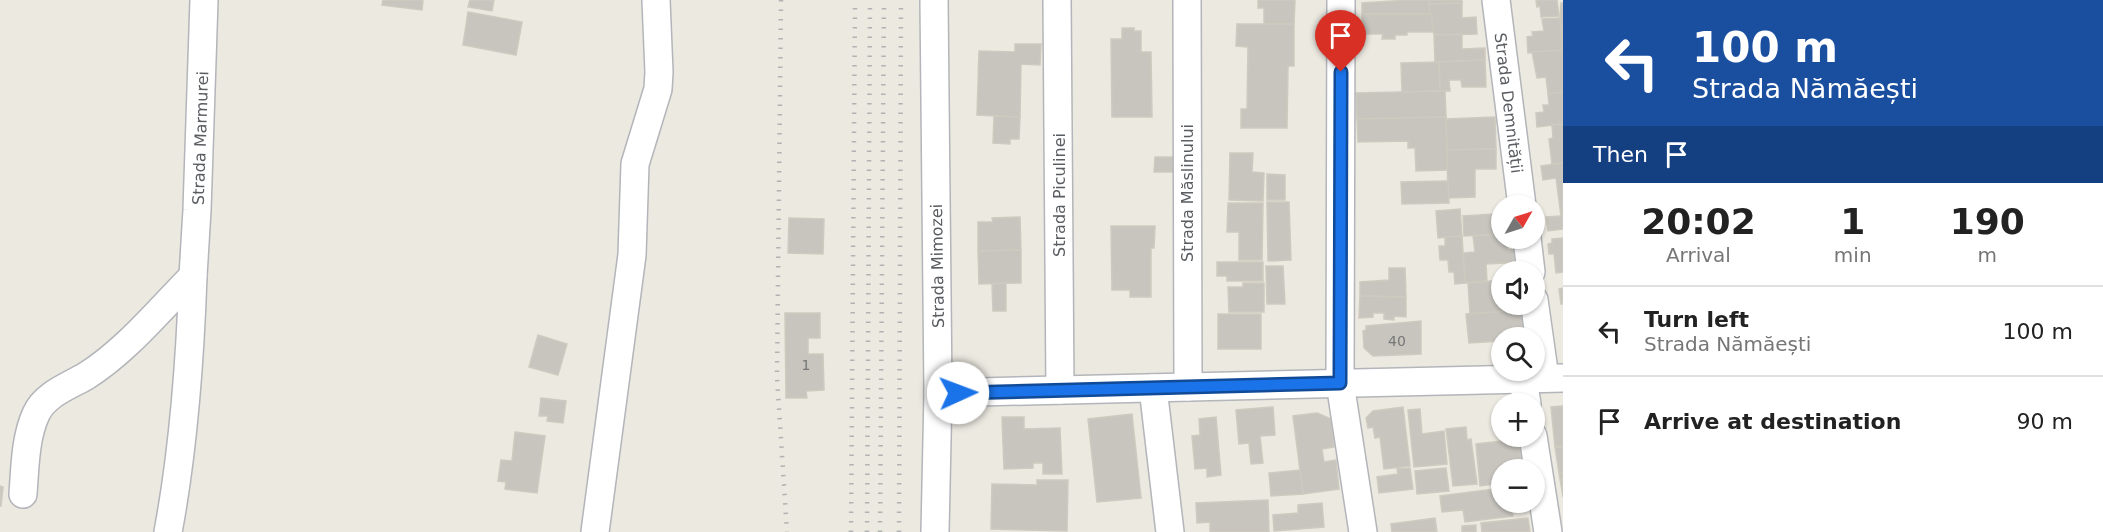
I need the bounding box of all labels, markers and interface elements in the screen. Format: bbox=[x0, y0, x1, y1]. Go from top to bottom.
pin bbox=[1315, 10, 1366, 72]
icon: arrive bbox=[1324, 19, 1357, 52]
text: 100 m bbox=[1692, 23, 1838, 72]
icon: left bbox=[1593, 24, 1671, 102]
street label: Strada Demnității bbox=[1490, 32, 1527, 174]
street label: Strada Marmurei bbox=[189, 71, 212, 205]
text: Strada Nămăești bbox=[1692, 73, 1918, 104]
street label: Strada Măslinului bbox=[1178, 124, 1197, 262]
street label: Strada Piculinei bbox=[1050, 133, 1069, 257]
icon: arrive bbox=[1660, 138, 1693, 171]
text: Then bbox=[1593, 142, 1648, 167]
north arrow bbox=[1491, 195, 1545, 249]
map controls bbox=[1491, 195, 1545, 513]
text: 20:02 bbox=[1641, 201, 1756, 242]
text: 1 bbox=[1840, 201, 1865, 242]
text: 190 bbox=[1950, 201, 2025, 242]
street label: Strada Mimozei bbox=[927, 204, 948, 328]
text: Arrival bbox=[1666, 243, 1731, 267]
text: min bbox=[1834, 243, 1872, 267]
text: m bbox=[1978, 243, 1997, 267]
button: sound bbox=[1491, 261, 1545, 315]
text: Turn left bbox=[1644, 307, 1749, 332]
icon: left bbox=[1593, 315, 1626, 348]
text: 100 m bbox=[2003, 319, 2073, 344]
button: search bbox=[1491, 327, 1545, 381]
text: Strada Nămăești bbox=[1644, 332, 1811, 356]
house number: 40 bbox=[1388, 333, 1406, 349]
house number: 1 bbox=[802, 357, 810, 373]
position arrow bbox=[926, 361, 990, 425]
button: + bbox=[1491, 393, 1545, 447]
icon: arrive bbox=[1593, 405, 1626, 438]
text: Arrive at destination bbox=[1644, 409, 1901, 434]
text: 90 m bbox=[2017, 409, 2073, 434]
button: − bbox=[1491, 459, 1545, 513]

